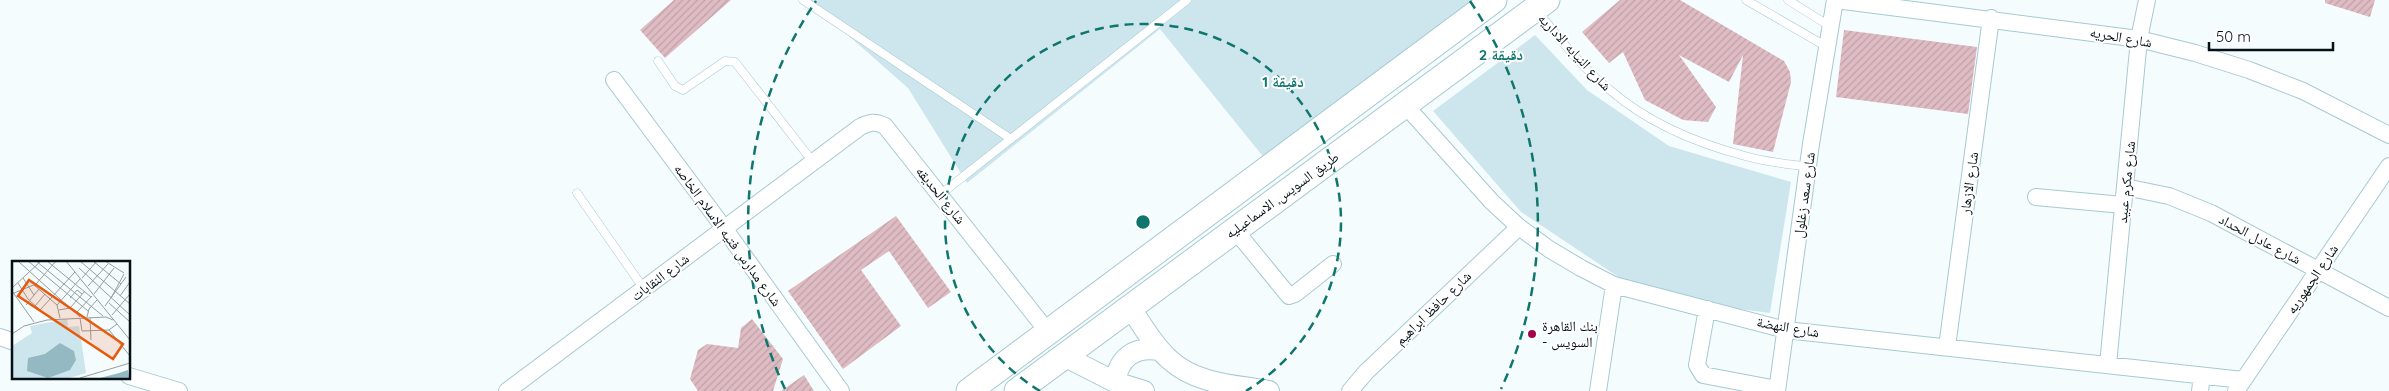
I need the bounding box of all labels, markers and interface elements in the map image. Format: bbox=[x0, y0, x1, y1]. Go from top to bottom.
street label: شارع النيابه الاداريه bbox=[1534, 9, 1616, 95]
scale bar bbox=[2209, 20, 2333, 52]
street label: شارع الحريه bbox=[2088, 23, 2154, 52]
text: 50 m bbox=[2216, 27, 2251, 46]
text: 2 دقيقة bbox=[1479, 45, 1523, 64]
text: 1 دقيقة bbox=[1262, 72, 1304, 91]
street label: شارع مكرم عبيد bbox=[2113, 140, 2140, 224]
street label: طريق السويس, الاسماعيليه bbox=[1222, 148, 1343, 243]
street label: شارع سعد زغلول bbox=[1789, 151, 1820, 239]
street label: شارع الازهار bbox=[1956, 151, 1983, 216]
street label: شارع مدارس فتيه الاسلام الخاصه bbox=[669, 160, 786, 310]
street label: شارع الحديقه bbox=[911, 162, 970, 228]
street label: شارع عادل الحداد bbox=[2215, 210, 2304, 269]
centre of rings bbox=[1134, 213, 1152, 231]
street label: شارع الجمهوريه bbox=[2282, 241, 2343, 318]
street label: شارع النقابات bbox=[627, 249, 693, 305]
inset map bbox=[12, 261, 130, 378]
street label: شارع حافظ ابراهيم bbox=[1391, 267, 1476, 350]
street label: شارع النهضة bbox=[1755, 313, 1821, 342]
place label: بنك القاهرة - السويس bbox=[1542, 317, 1598, 351]
marker: بنك القاهرة - السويس bbox=[1526, 328, 1538, 340]

